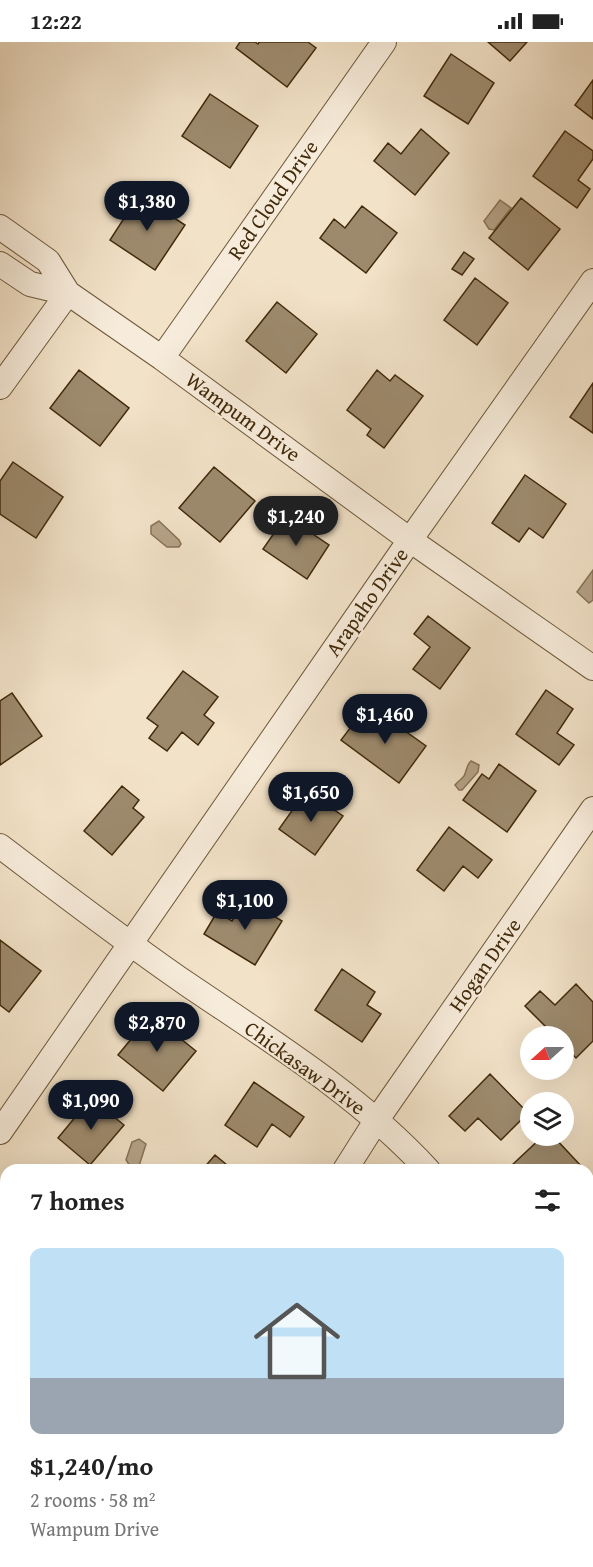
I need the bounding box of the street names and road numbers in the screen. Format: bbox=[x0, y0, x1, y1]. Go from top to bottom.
street label: Red Cloud Drive bbox=[220, 133, 326, 266]
street label: Wampum Drive bbox=[179, 364, 307, 469]
street label: Arapaho Drive bbox=[318, 541, 416, 662]
street label: Hogan Drive bbox=[441, 911, 529, 1018]
street label: Chickasaw Drive bbox=[238, 1013, 372, 1122]

